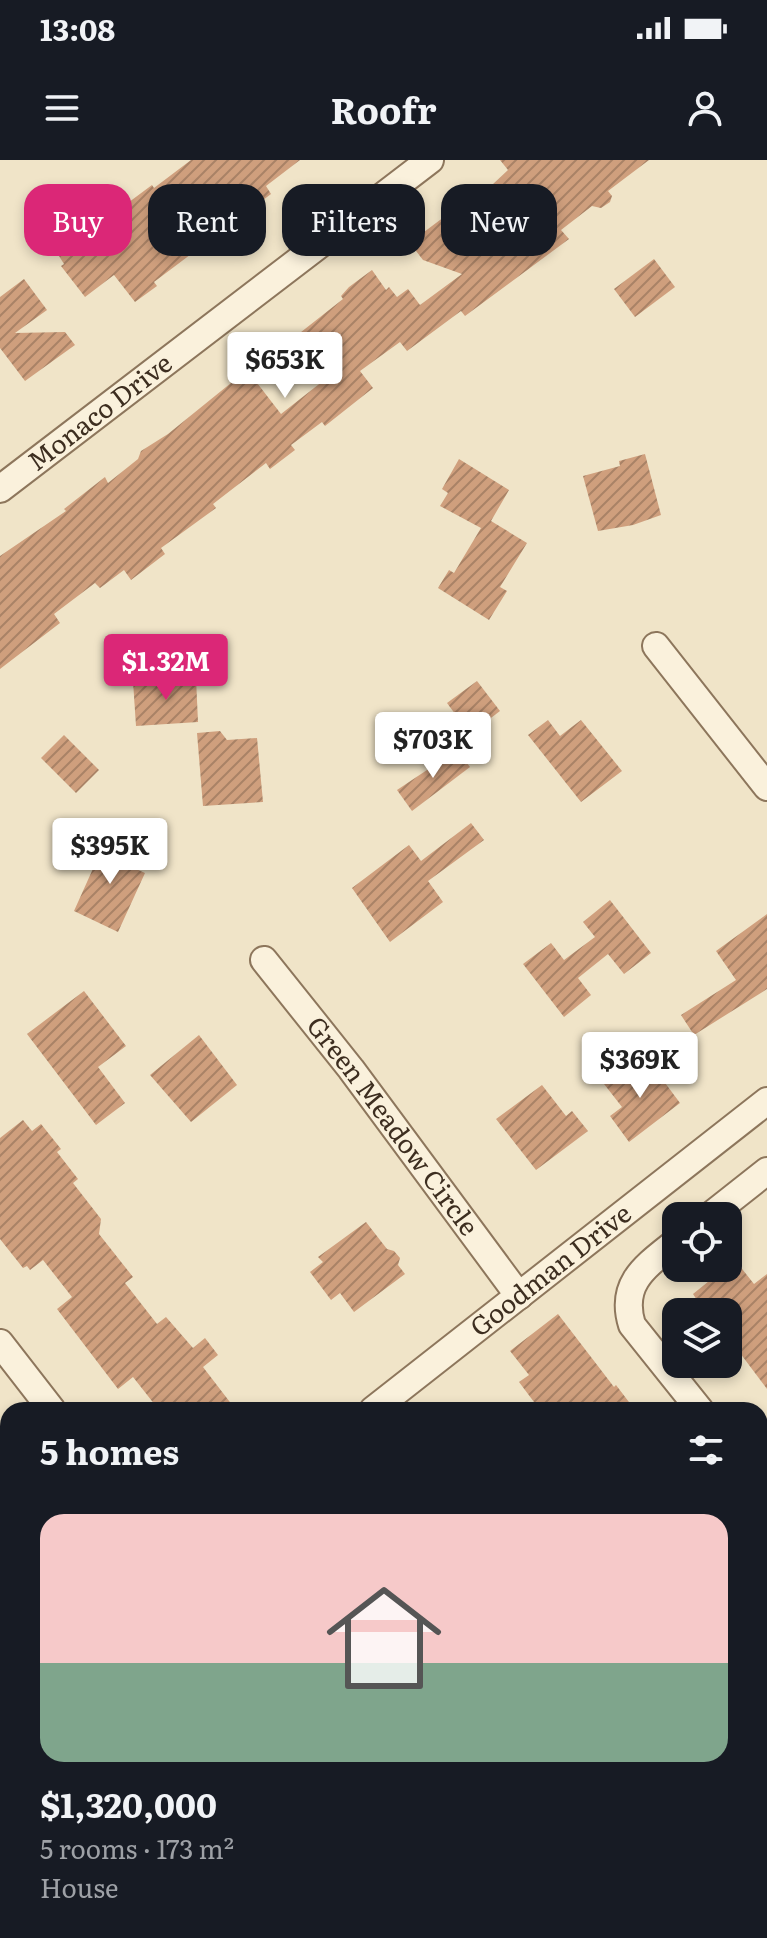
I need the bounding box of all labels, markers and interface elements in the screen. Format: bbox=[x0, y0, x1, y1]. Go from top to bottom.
text: 13:08 bbox=[40, 6, 115, 50]
text: Roofr bbox=[331, 82, 436, 135]
icon: menu bbox=[40, 86, 84, 130]
icon: person bbox=[683, 86, 727, 130]
chip: Buy bbox=[24, 184, 132, 256]
chip: Rent bbox=[148, 184, 266, 256]
chip: Filters bbox=[282, 184, 425, 256]
chip: New bbox=[441, 184, 557, 256]
pin: $653K bbox=[229, 332, 341, 400]
text: $653K bbox=[245, 338, 325, 377]
street label: Monaco Drive bbox=[18, 342, 179, 479]
pin: $1.32M bbox=[101, 634, 231, 702]
text: $1.32M bbox=[122, 640, 210, 679]
pin: $703K bbox=[377, 712, 489, 780]
text: $703K bbox=[393, 718, 473, 757]
pin: $395K bbox=[54, 818, 166, 886]
text: $395K bbox=[70, 824, 150, 863]
street label: Green Meadow Circle bbox=[299, 1007, 490, 1243]
pin: $369K bbox=[584, 1032, 696, 1100]
text: $369K bbox=[600, 1038, 680, 1077]
street label: Goodman Drive bbox=[460, 1193, 638, 1344]
map controls bbox=[662, 1202, 742, 1378]
button: locate bbox=[662, 1202, 742, 1282]
button: layers bbox=[662, 1298, 742, 1378]
text: 5 homes bbox=[40, 1425, 179, 1475]
icon: filters bbox=[684, 1428, 728, 1472]
icon: home bbox=[312, 1566, 456, 1710]
text: $1,320,000 bbox=[40, 1778, 217, 1828]
text: 5 rooms · 173 m² bbox=[40, 1828, 234, 1867]
text: House bbox=[40, 1867, 118, 1906]

